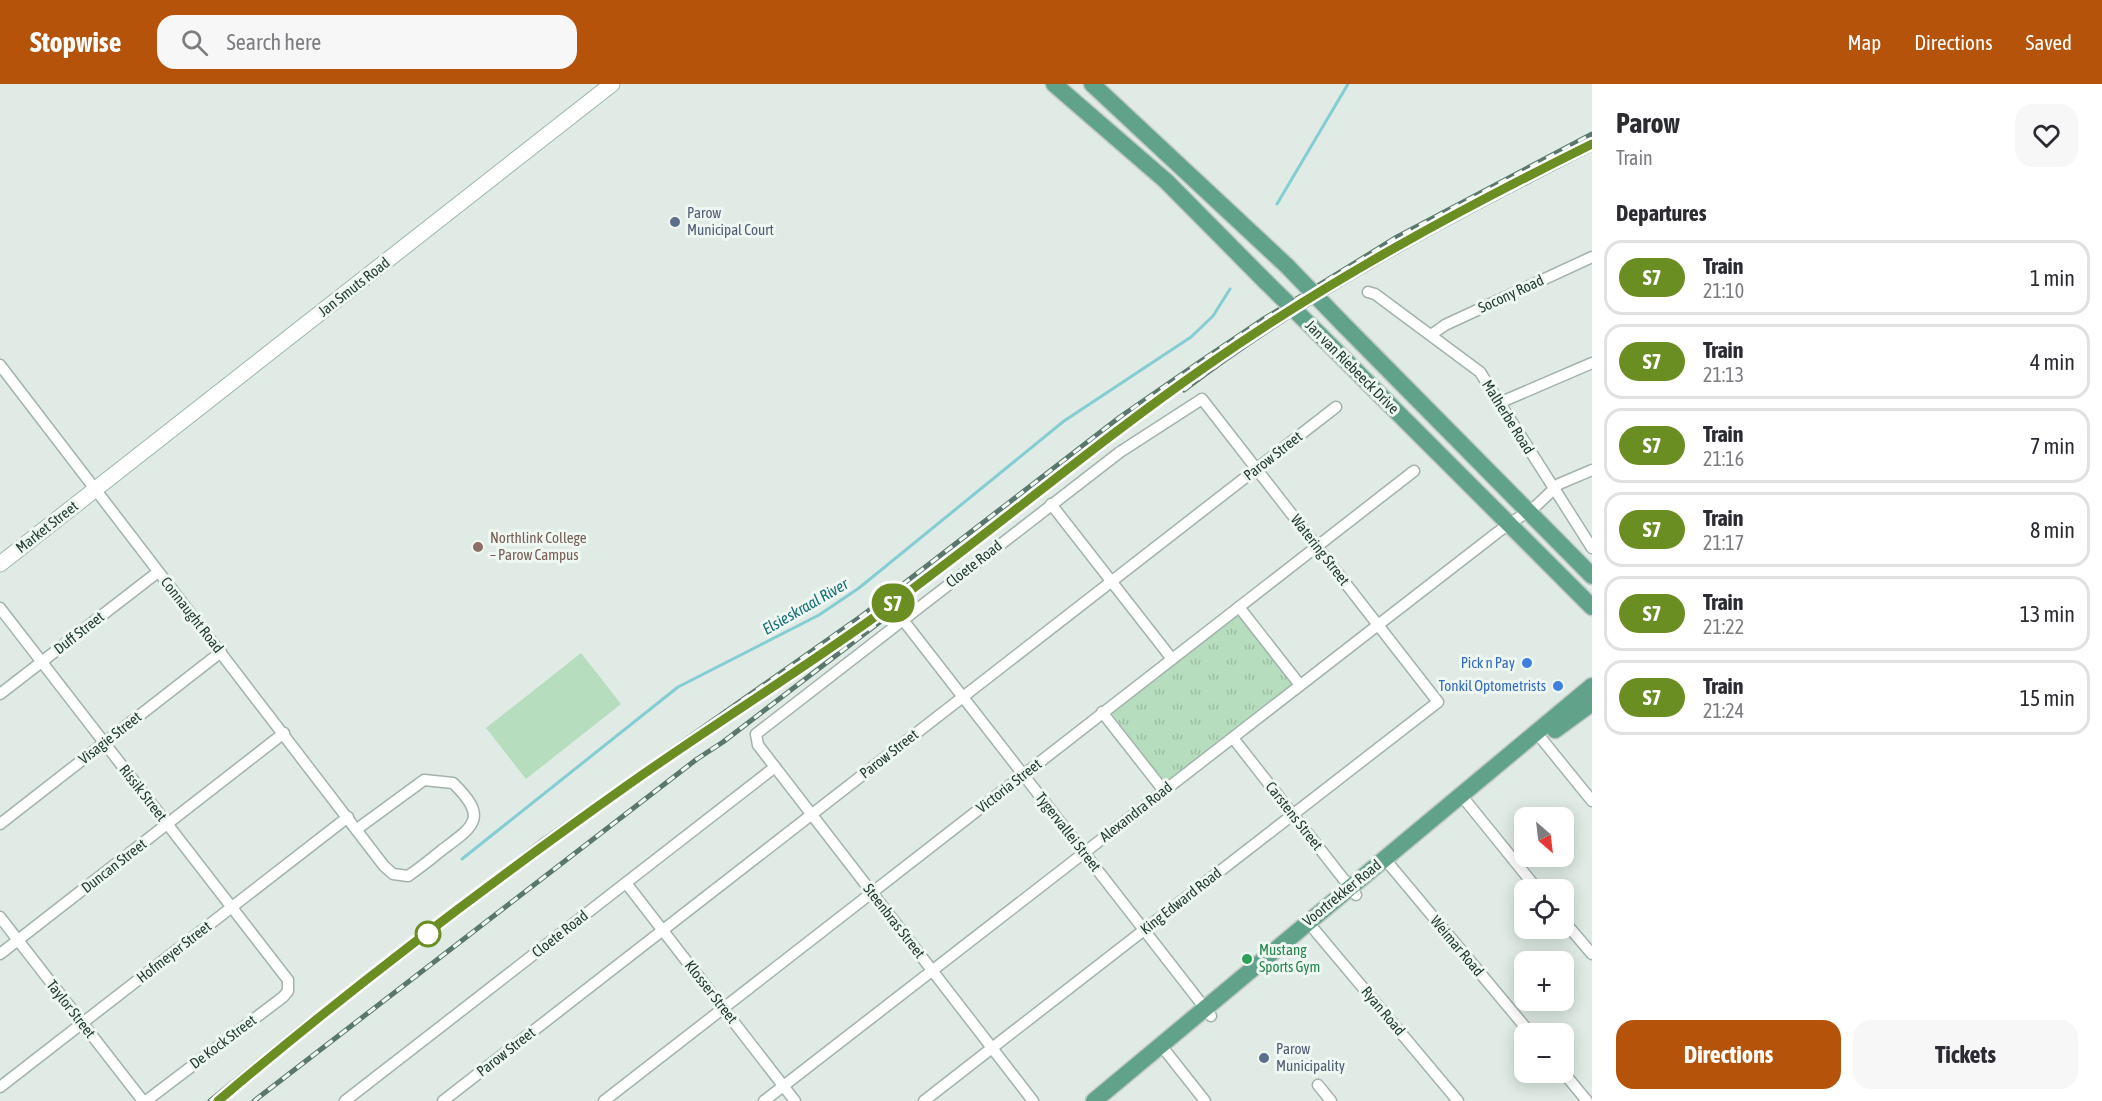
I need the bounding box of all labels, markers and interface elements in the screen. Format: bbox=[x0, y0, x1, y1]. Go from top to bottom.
search box bbox=[157, 15, 577, 69]
text: Stopwise bbox=[30, 26, 121, 58]
icon: search bbox=[178, 26, 211, 59]
text: Search here bbox=[226, 29, 321, 55]
text: Map bbox=[1847, 30, 1881, 54]
text: Directions bbox=[1914, 30, 1993, 54]
text: Saved bbox=[2026, 30, 2072, 54]
button: heart bbox=[2015, 104, 2078, 167]
text: Parow bbox=[1616, 107, 1680, 139]
text: Train bbox=[1616, 146, 1653, 169]
text: Departures bbox=[1616, 200, 1706, 226]
place label: Parow Municipal Court bbox=[687, 204, 774, 238]
marker: Parow Municipal Court bbox=[668, 215, 682, 229]
text: Train bbox=[1703, 253, 1743, 279]
street label: Jan Smuts Road bbox=[315, 254, 393, 320]
text: S7 bbox=[1643, 265, 1661, 289]
text: 1 min bbox=[2030, 265, 2075, 291]
street label: Socony Road bbox=[1475, 271, 1546, 316]
text: 21:10 bbox=[1703, 279, 1744, 302]
street label: Jan van Riebeeck Drive bbox=[1302, 316, 1403, 417]
text: Train bbox=[1703, 337, 1743, 363]
text: S7 bbox=[1643, 349, 1661, 373]
text: 4 min bbox=[2030, 349, 2075, 375]
text: 21:13 bbox=[1703, 363, 1744, 386]
street label: Malherbe Road bbox=[1479, 377, 1538, 457]
text: Train bbox=[1703, 421, 1743, 447]
street label: Parow Street bbox=[1240, 428, 1305, 484]
text: S7 bbox=[1643, 433, 1661, 457]
text: 7 min bbox=[2030, 433, 2075, 459]
text: 21:16 bbox=[1703, 447, 1744, 470]
street label: Market Street bbox=[12, 497, 81, 556]
text: Train bbox=[1703, 505, 1743, 531]
street label: Watering Street bbox=[1288, 511, 1353, 588]
text: S7 bbox=[1643, 517, 1661, 541]
text: 8 min bbox=[2030, 517, 2075, 543]
place label: Northlink College – Parow Campus bbox=[490, 529, 587, 563]
text: 21:17 bbox=[1703, 531, 1744, 554]
street label: Cloete Road bbox=[942, 537, 1005, 591]
marker: Northlink College – Parow Campus bbox=[471, 540, 485, 554]
street label: Connaught Road bbox=[158, 573, 227, 656]
water label: Elsieskraal River bbox=[759, 574, 852, 638]
line badge: S7 bbox=[866, 584, 920, 622]
text: Train bbox=[1703, 589, 1743, 615]
text: S7 bbox=[884, 591, 902, 615]
text: S7 bbox=[1643, 601, 1661, 625]
text: 13 min bbox=[2020, 601, 2075, 627]
street label: Duff Street bbox=[50, 608, 107, 657]
text: 21:22 bbox=[1703, 615, 1744, 638]
place label: Pick n Pay bbox=[1461, 654, 1515, 671]
marker: Pick n Pay bbox=[1520, 656, 1534, 670]
text: Train bbox=[1703, 673, 1743, 699]
place label: Tonkil Optometrists bbox=[1439, 677, 1546, 694]
marker: Tonkil Optometrists bbox=[1551, 679, 1565, 693]
text: S7 bbox=[1643, 685, 1661, 709]
text: 15 min bbox=[2020, 685, 2075, 711]
text: 21:24 bbox=[1703, 699, 1744, 722]
street label: Visagie Street bbox=[75, 708, 144, 767]
street label: Parow Street bbox=[856, 726, 921, 782]
street label: Victoria Street bbox=[973, 755, 1044, 816]
street label: Rissik Street bbox=[116, 761, 171, 824]
street label: Alexandra Road bbox=[1096, 778, 1175, 845]
street label: Carstens Street bbox=[1262, 778, 1326, 853]
street label: Tygervallei Street bbox=[1032, 789, 1105, 875]
north arrow bbox=[1514, 807, 1574, 867]
map controls bbox=[1514, 807, 1574, 1083]
street label: Duncan Street bbox=[78, 835, 150, 896]
street label: Voortrekker Road bbox=[1299, 856, 1384, 929]
street label: King Edward Road bbox=[1137, 864, 1225, 938]
button: locate bbox=[1514, 879, 1574, 939]
street label: Steenbras Street bbox=[860, 880, 929, 961]
street label: Cloete Road bbox=[528, 907, 591, 961]
street label: Weimar Road bbox=[1427, 912, 1488, 979]
street label: Hofmeyer Street bbox=[133, 917, 214, 986]
unlabelled marker bbox=[415, 921, 441, 947]
place label: Mustang Sports Gym bbox=[1259, 941, 1320, 975]
button: + bbox=[1514, 951, 1574, 1011]
marker: Mustang Sports Gym bbox=[1240, 952, 1254, 966]
street label: Klosser Street bbox=[682, 957, 741, 1026]
street label: Taylor Street bbox=[43, 976, 99, 1041]
street label: Ryan Road bbox=[1358, 983, 1409, 1039]
street label: De Kock Street bbox=[186, 1011, 259, 1072]
button: Directions bbox=[1616, 1020, 1841, 1089]
button: Tickets bbox=[1853, 1020, 2078, 1089]
button: − bbox=[1514, 1023, 1574, 1083]
street label: Parow Street bbox=[473, 1024, 538, 1080]
place label: Parow Municipality bbox=[1276, 1040, 1345, 1074]
marker: Parow Municipality bbox=[1257, 1051, 1271, 1065]

